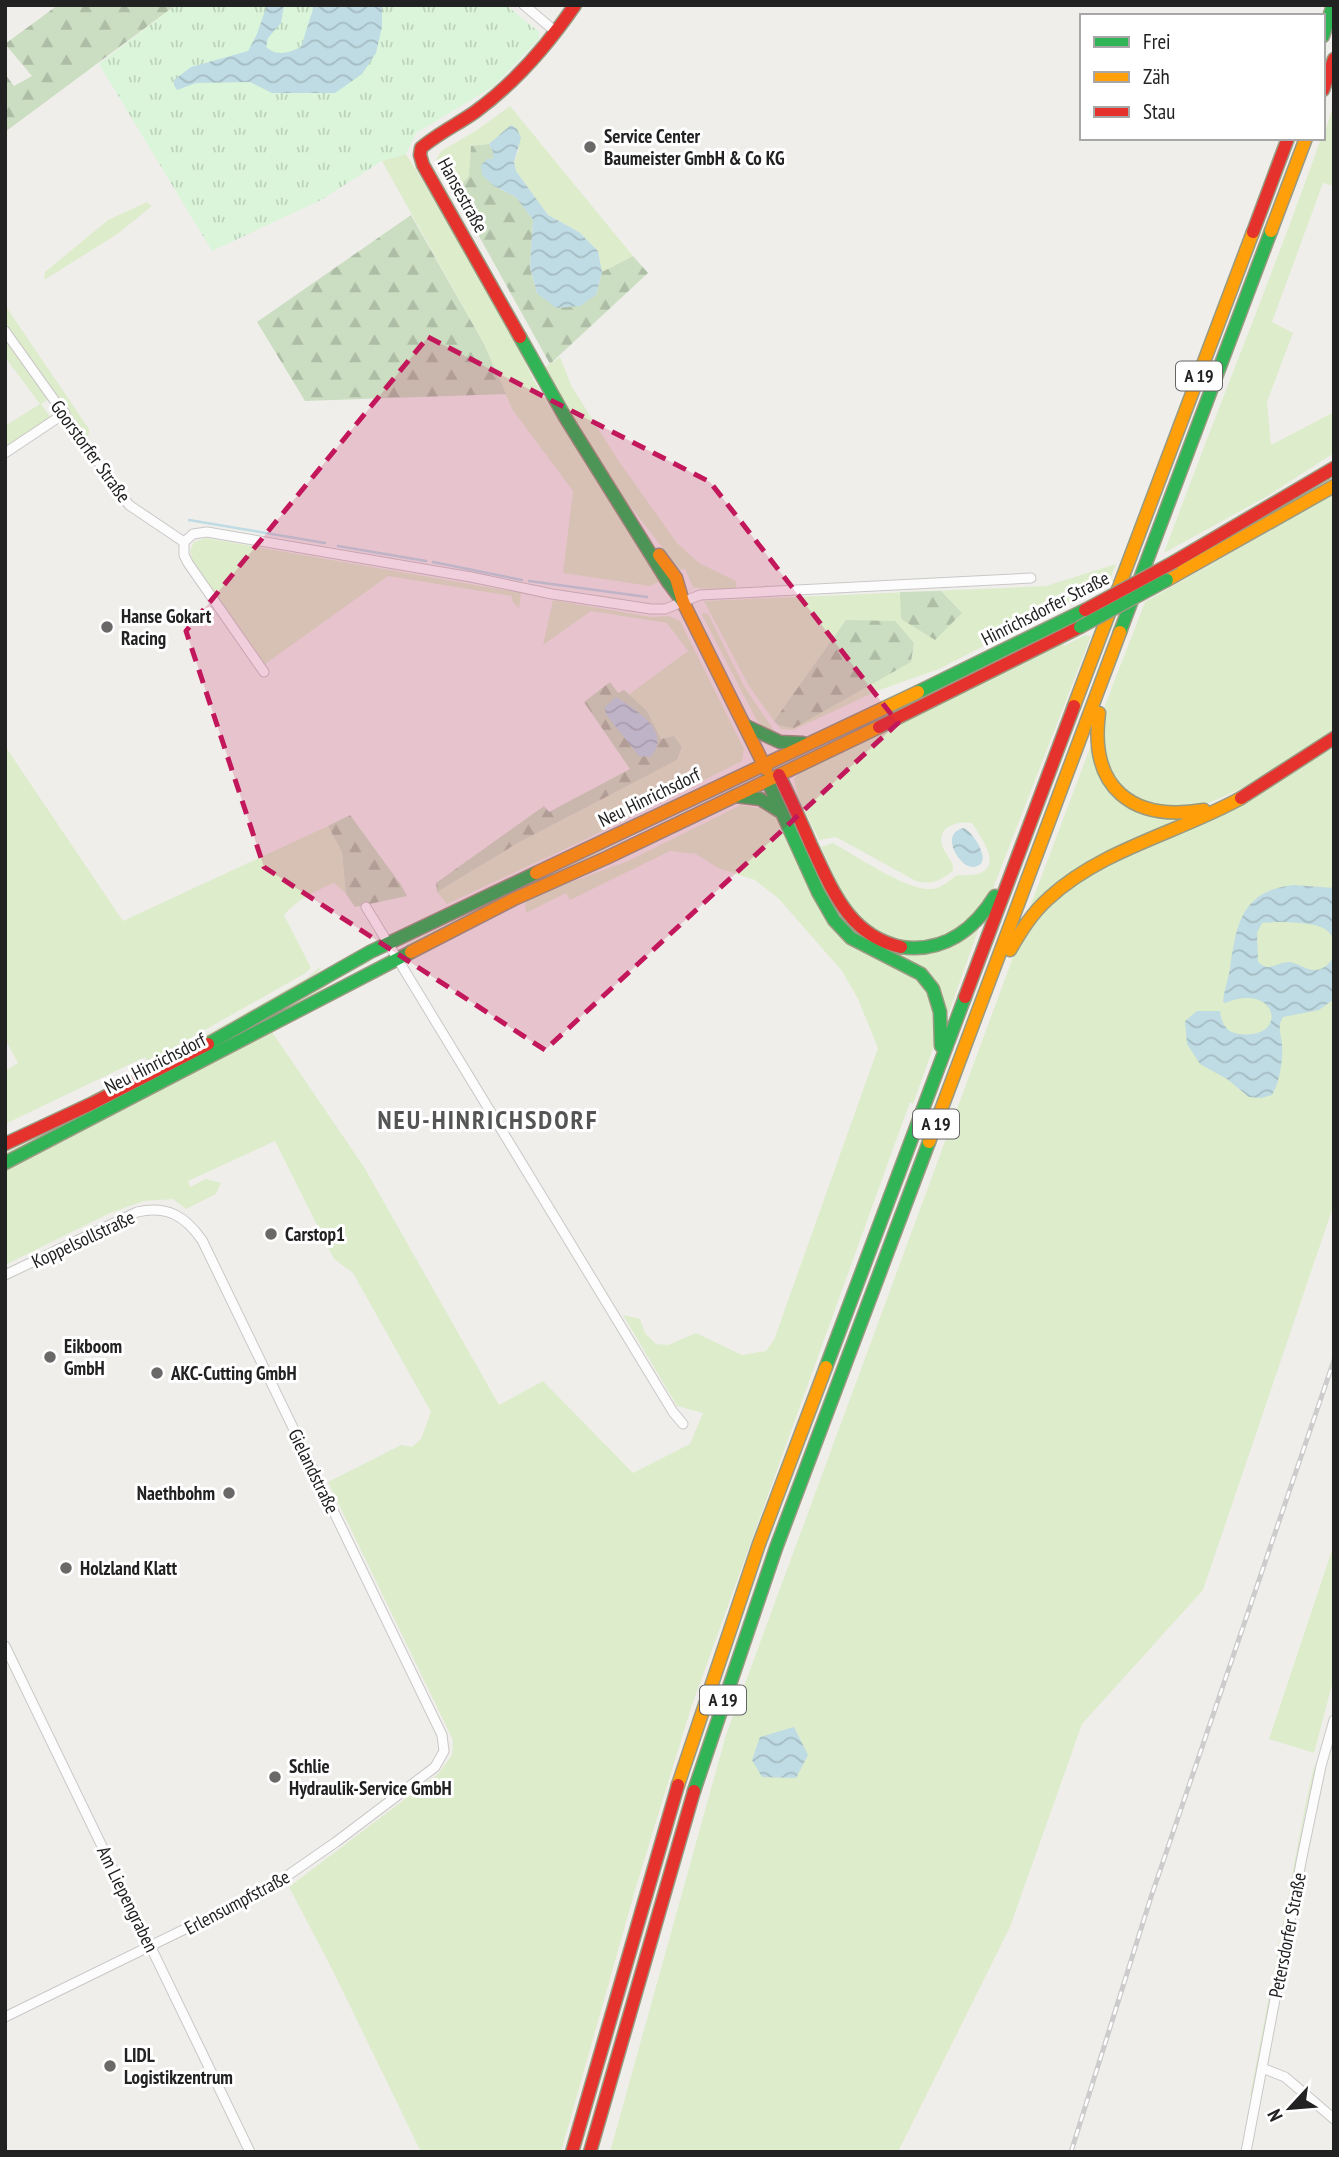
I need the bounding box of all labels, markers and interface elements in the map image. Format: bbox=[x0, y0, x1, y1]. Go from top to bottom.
legend bbox=[1080, 14, 1325, 140]
text: Frei bbox=[1143, 28, 1171, 55]
text: Zäh bbox=[1143, 63, 1170, 90]
text: Stau bbox=[1143, 98, 1175, 125]
place label: Service Center Baumeister GmbH & Co KG bbox=[604, 124, 784, 170]
marker: Service Center Baumeister GmbH & Co KG bbox=[582, 139, 598, 155]
street label: Hansestraße bbox=[433, 153, 493, 237]
road number: A 19 bbox=[1176, 362, 1222, 390]
street label: Goorstorfer Straße bbox=[46, 395, 136, 507]
street label: Hinrichsdorfer Straße bbox=[977, 565, 1113, 651]
place label: Hanse Gokart Racing bbox=[121, 604, 212, 650]
marker: Hanse Gokart Racing bbox=[99, 619, 115, 635]
street label: Neu Hinrichsdorf bbox=[594, 762, 705, 832]
street label: Neu Hinrichsdorf bbox=[100, 1027, 211, 1099]
district label: NEU-HINRICHSDORF bbox=[377, 1103, 599, 1136]
road number: A 19 bbox=[913, 1110, 959, 1139]
street label: Koppelsollstraße bbox=[28, 1205, 138, 1273]
place label: Carstop1 bbox=[285, 1222, 345, 1246]
marker: Carstop1 bbox=[263, 1226, 279, 1242]
place label: Eikboom GmbH bbox=[64, 1334, 122, 1380]
marker: Eikboom GmbH bbox=[42, 1349, 58, 1365]
place label: AKC-Cutting GmbH bbox=[170, 1361, 297, 1385]
marker: AKC-Cutting GmbH bbox=[149, 1365, 165, 1381]
street label: Gielandstraße bbox=[283, 1425, 345, 1518]
place label: Naethbohm bbox=[137, 1481, 215, 1505]
marker: Naethbohm bbox=[221, 1485, 237, 1501]
place label: Holzland Klatt bbox=[80, 1556, 178, 1580]
marker: Holzland Klatt bbox=[58, 1560, 74, 1576]
road number: A 19 bbox=[700, 1686, 746, 1714]
place label: Schlie Hydraulik-Service GmbH bbox=[289, 1754, 452, 1800]
marker: Schlie Hydraulik-Service GmbH bbox=[267, 1769, 283, 1785]
street label: Am Liepengraben bbox=[92, 1842, 164, 1956]
street label: Erlensumpfstraße bbox=[180, 1864, 294, 1940]
street label: Petersdorfer Straße bbox=[1263, 1870, 1311, 2000]
place label: LIDL Logistikzentrum bbox=[124, 2043, 233, 2089]
marker: LIDL Logistikzentrum bbox=[102, 2058, 118, 2074]
north arrow bbox=[1255, 2073, 1325, 2143]
text: N bbox=[1262, 2106, 1288, 2125]

